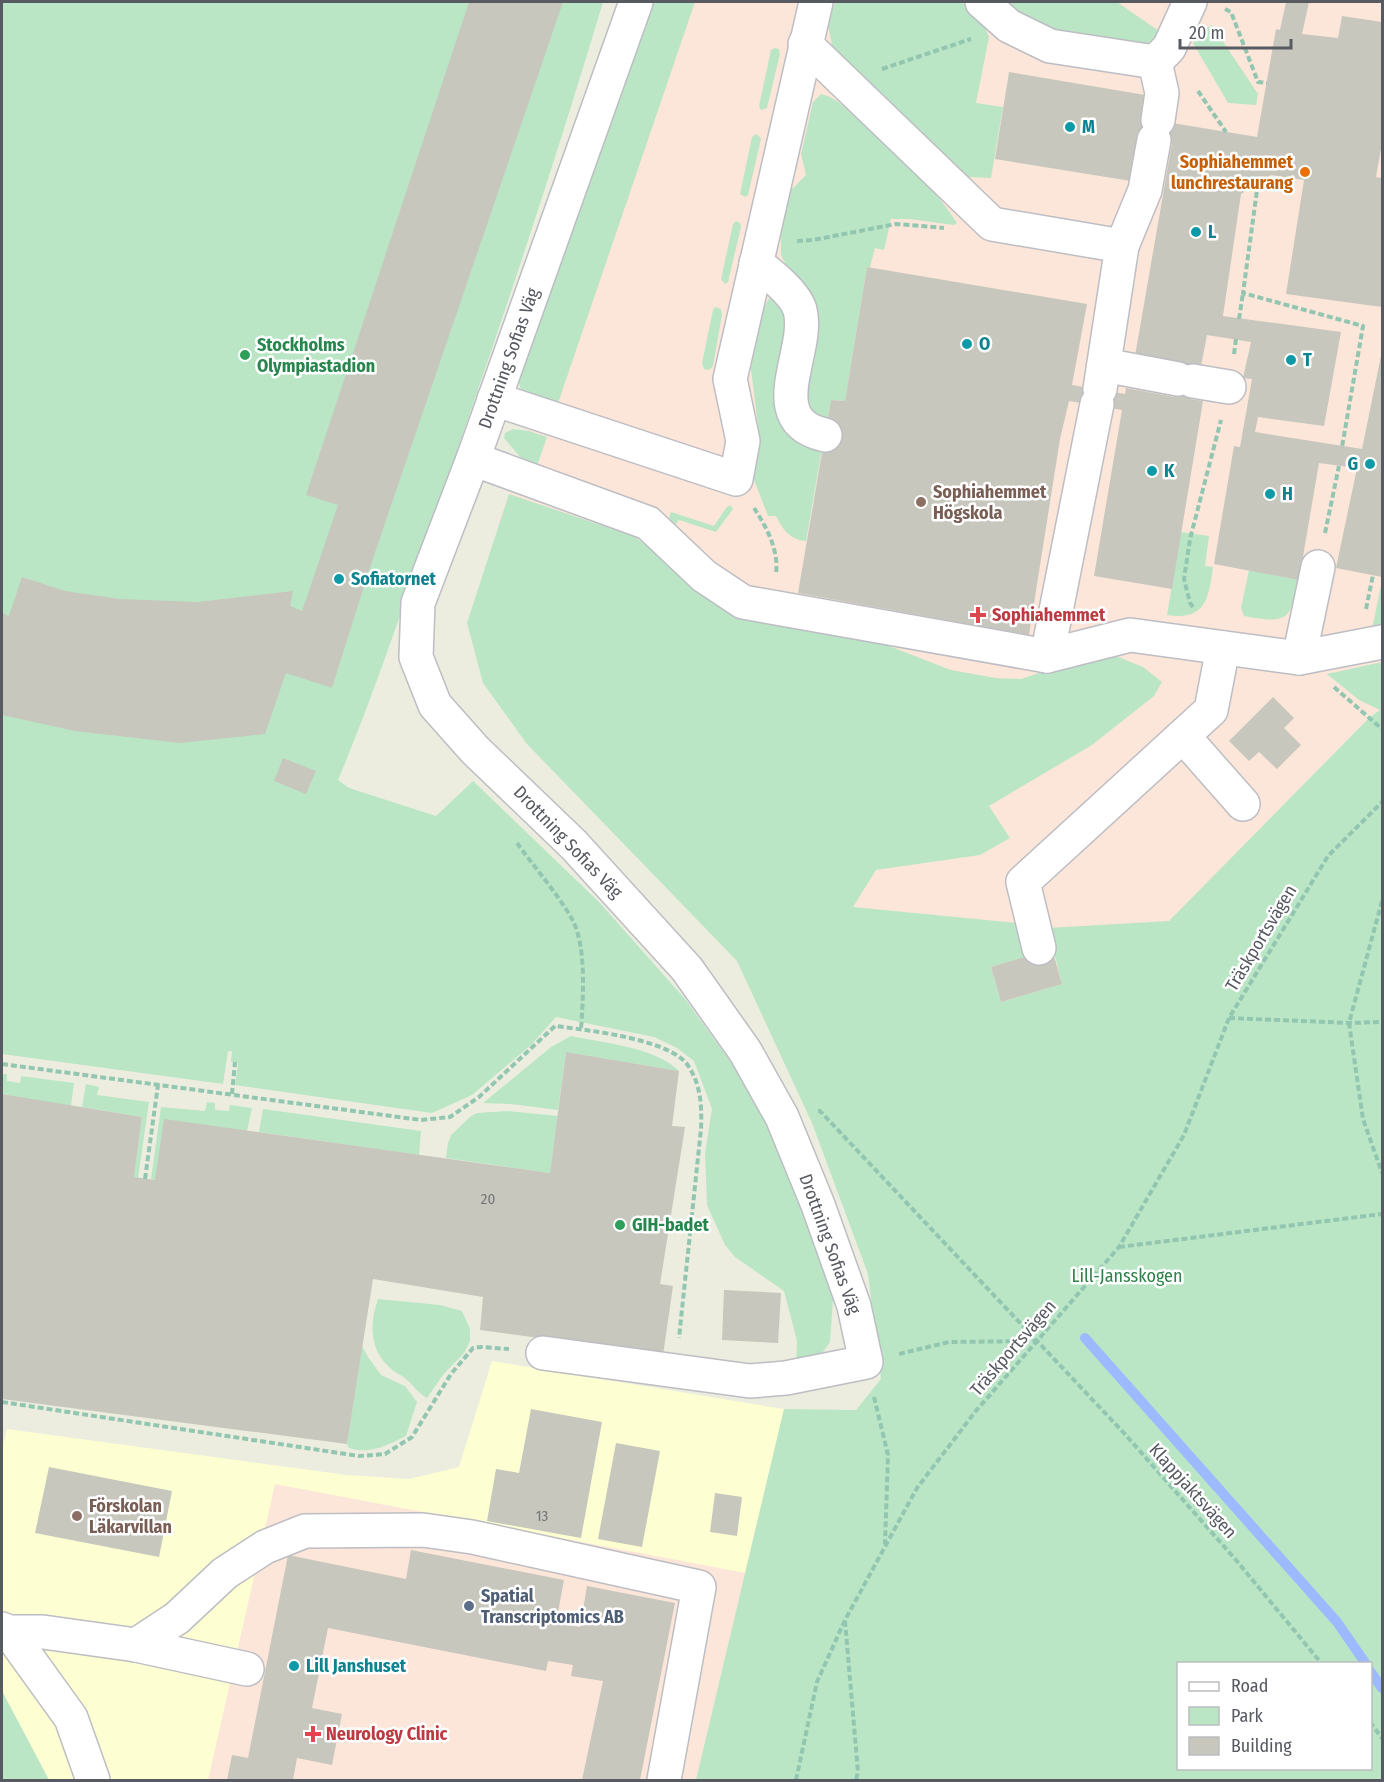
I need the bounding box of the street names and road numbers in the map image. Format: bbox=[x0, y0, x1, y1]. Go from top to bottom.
street label: Drottning Sofias Väg bbox=[474, 285, 544, 432]
street label: Drottning Sofias Väg bbox=[509, 781, 628, 903]
street label: Träskportsvägen bbox=[1221, 881, 1301, 995]
street label: Drottning Sofias Väg bbox=[794, 1171, 866, 1318]
street label: Träskportsvägen bbox=[965, 1296, 1061, 1400]
street label: Klappjaktsvägen bbox=[1145, 1439, 1241, 1543]

